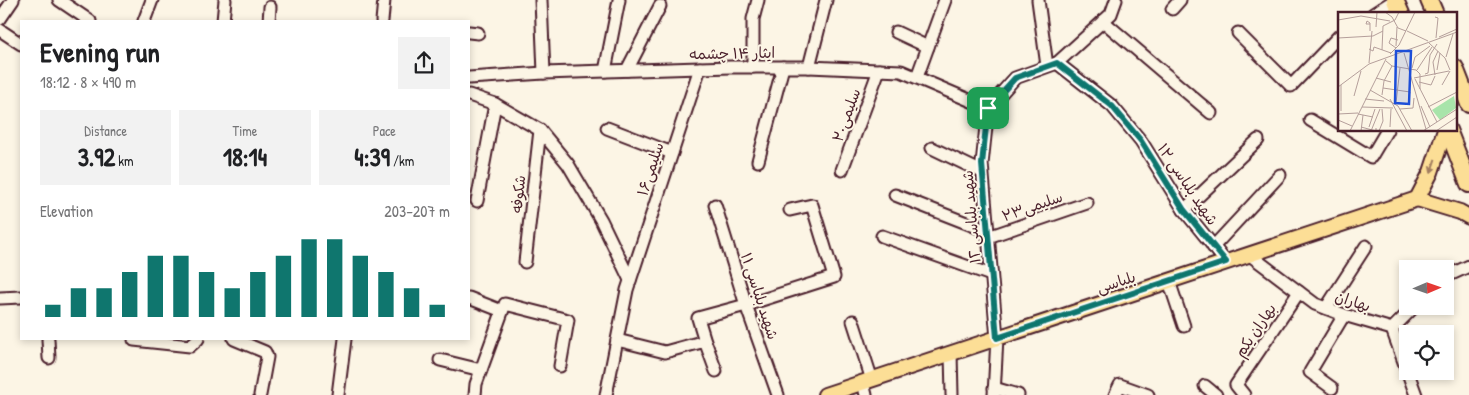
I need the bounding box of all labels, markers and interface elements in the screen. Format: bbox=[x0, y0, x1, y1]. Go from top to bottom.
inset map bbox=[1338, 12, 1456, 131]
text: Evening run bbox=[40, 33, 160, 71]
button: share bbox=[398, 37, 450, 89]
street label: ایثار ۱۴ چشمه bbox=[689, 42, 775, 64]
text: 18:12 · 8 × 490 m bbox=[40, 71, 136, 93]
street label: سلیمی۲۰ bbox=[827, 85, 865, 145]
pin bbox=[967, 87, 1009, 129]
icon: arrive bbox=[974, 94, 1002, 122]
text: Distance bbox=[84, 121, 127, 140]
text: Time bbox=[233, 121, 257, 140]
text: Pace bbox=[373, 121, 396, 140]
street label: شهید بلباسی ١٣ bbox=[1153, 139, 1223, 229]
text: 3.92 bbox=[78, 140, 115, 174]
text: 18:14 bbox=[223, 140, 267, 174]
text: 4:39 bbox=[354, 140, 390, 174]
street label: سلیمی۱۶ bbox=[631, 140, 669, 198]
text: km bbox=[115, 151, 134, 170]
text: /km bbox=[390, 151, 414, 170]
one-way arrow bbox=[1429, 158, 1436, 173]
street label: شهید بلباسی ١٢ bbox=[956, 170, 986, 264]
street label: شکوفه bbox=[506, 174, 530, 214]
street label: سلیمی۲۳ bbox=[999, 186, 1065, 226]
text: Elevation bbox=[40, 200, 93, 222]
text: 203–207 m bbox=[384, 200, 450, 222]
street label: شهید بلباسی ١١ bbox=[736, 250, 784, 342]
north arrow bbox=[1399, 260, 1454, 315]
map controls bbox=[1399, 260, 1454, 380]
street label: بلباسی bbox=[1094, 266, 1138, 298]
street label: بهاران bbox=[1333, 285, 1373, 317]
street label: بهاران یکم bbox=[1229, 299, 1282, 362]
button: locate bbox=[1399, 325, 1454, 380]

